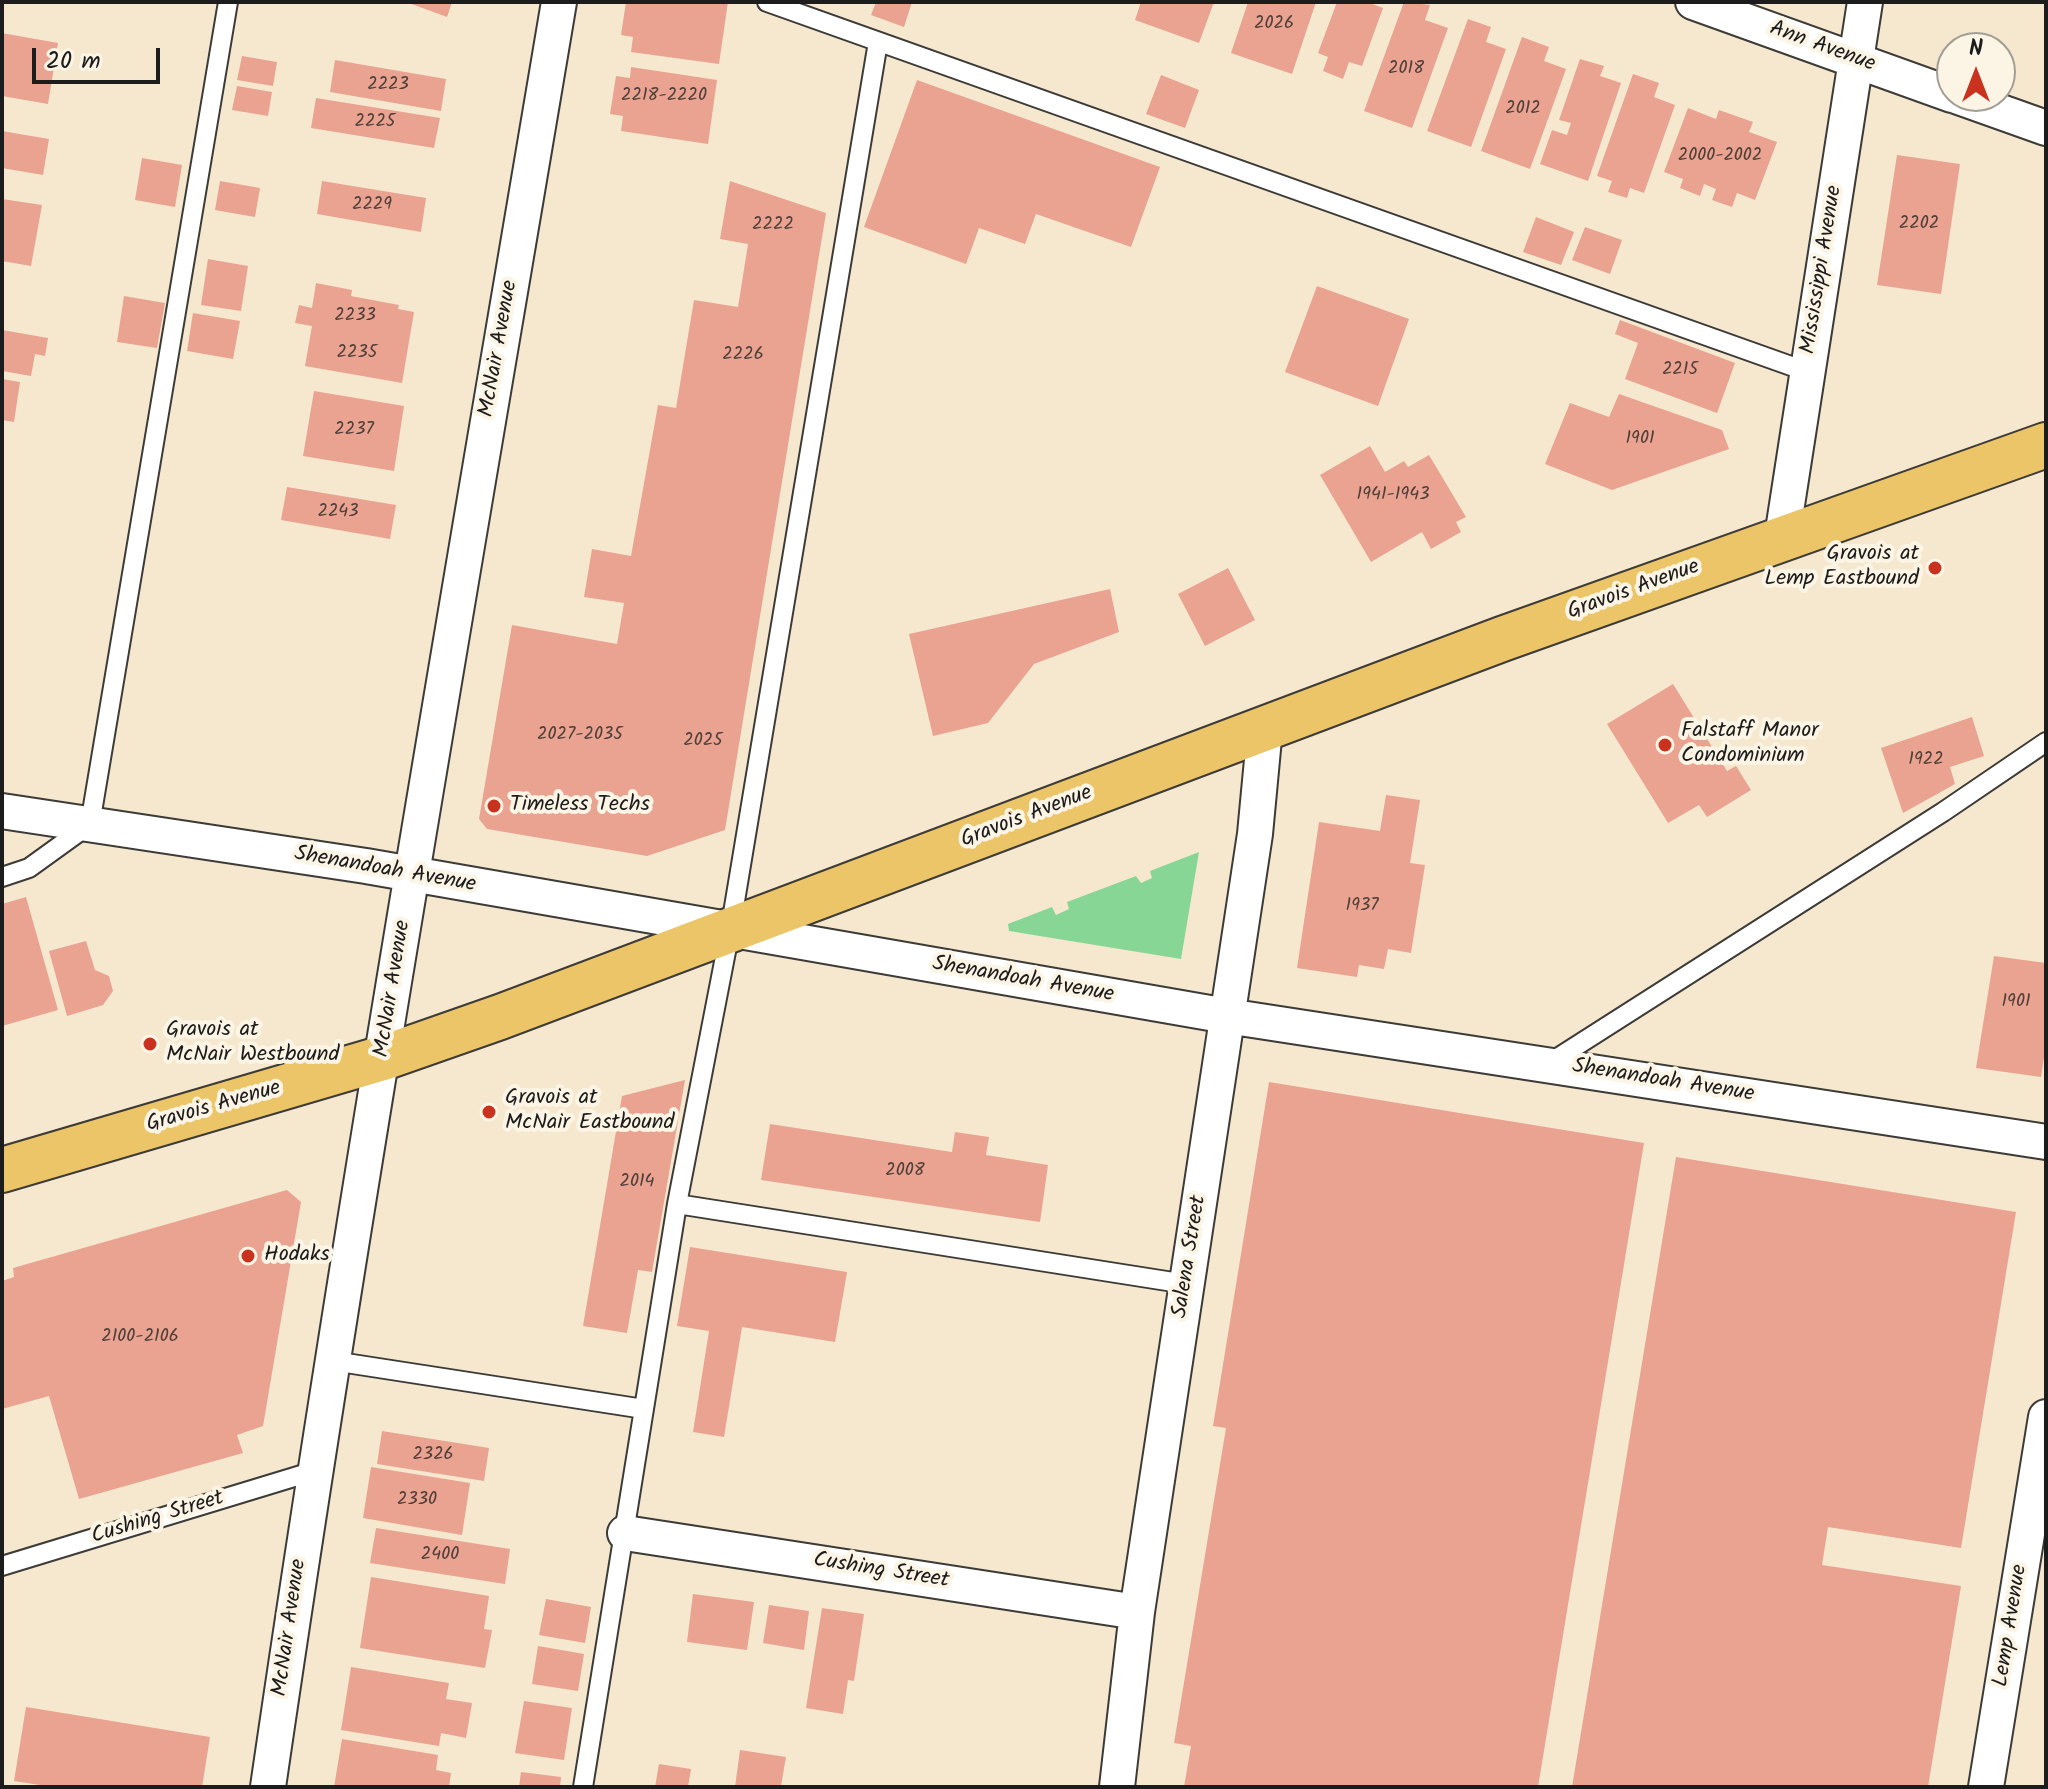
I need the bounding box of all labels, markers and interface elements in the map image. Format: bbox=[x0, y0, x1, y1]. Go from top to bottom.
house number: 2026 bbox=[1254, 14, 1294, 36]
street label: Ann Avenue bbox=[1766, 17, 1878, 79]
scale bar bbox=[36, 32, 164, 82]
north arrow bbox=[1936, 32, 2016, 112]
text: N bbox=[1969, 32, 1983, 67]
text: 20 m bbox=[46, 42, 101, 81]
house number: 2018 bbox=[1388, 59, 1424, 81]
house number: 2223 bbox=[367, 75, 409, 97]
house number: 2218-2220 bbox=[621, 86, 707, 108]
house number: 2012 bbox=[1505, 99, 1541, 121]
house number: 2225 bbox=[354, 112, 396, 134]
house number: 2000-2002 bbox=[1678, 146, 1762, 168]
street label: Mississippi Avenue bbox=[1797, 184, 1849, 356]
house number: 2229 bbox=[352, 195, 392, 217]
house number: 2202 bbox=[1899, 214, 1939, 236]
house number: 2222 bbox=[752, 215, 794, 237]
street label: McNair Avenue bbox=[475, 279, 525, 419]
house number: 2233 bbox=[334, 306, 376, 328]
house number: 2235 bbox=[337, 343, 377, 365]
house number: 2226 bbox=[722, 345, 764, 367]
house number: 2215 bbox=[1662, 360, 1698, 382]
house number: 2237 bbox=[334, 420, 374, 442]
house number: 1901 bbox=[1625, 429, 1655, 451]
house number: 1941-1943 bbox=[1357, 485, 1429, 507]
house number: 2243 bbox=[317, 502, 359, 524]
place label: Gravois at Lemp Eastbound bbox=[1764, 542, 1919, 594]
street label: Gravois Avenue bbox=[1564, 555, 1704, 627]
marker: Gravois at Lemp Eastbound bbox=[1926, 559, 1944, 577]
place label: Falstaff Manor Condominium bbox=[1681, 719, 1818, 770]
house number: 2027-2035 bbox=[537, 725, 623, 747]
house number: 2025 bbox=[683, 731, 723, 753]
marker: Falstaff Manor Condominium bbox=[1656, 736, 1674, 754]
house number: 1922 bbox=[1908, 750, 1944, 772]
street label: Gravois Avenue bbox=[958, 781, 1096, 855]
place label: Timeless Techs bbox=[510, 793, 650, 819]
marker: Timeless Techs bbox=[485, 797, 503, 815]
street label: Shenandoah Avenue bbox=[292, 842, 478, 900]
house number: 1937 bbox=[1345, 896, 1379, 918]
street label: McNair Avenue bbox=[370, 919, 418, 1059]
street label: Shenandoah Avenue bbox=[930, 952, 1116, 1010]
house number: 1901 bbox=[2001, 992, 2031, 1014]
place label: Gravois at McNair Westbound bbox=[166, 1018, 339, 1070]
marker: Gravois at McNair Westbound bbox=[141, 1035, 159, 1053]
street label: Shenandoah Avenue bbox=[1570, 1055, 1756, 1109]
street label: Gravois Avenue bbox=[144, 1076, 284, 1140]
place label: Gravois at McNair Eastbound bbox=[505, 1086, 675, 1138]
marker: Gravois at McNair Eastbound bbox=[480, 1103, 498, 1121]
house number: 2008 bbox=[885, 1161, 925, 1183]
house number: 2014 bbox=[619, 1172, 655, 1194]
street label: Salena Street bbox=[1168, 1194, 1214, 1320]
place label: Hodaks bbox=[264, 1243, 330, 1269]
marker: Hodaks bbox=[239, 1247, 257, 1265]
house number: 2100-2106 bbox=[101, 1327, 179, 1349]
house number: 2326 bbox=[412, 1445, 454, 1467]
street label: Cushing Street bbox=[89, 1486, 227, 1552]
house number: 2330 bbox=[397, 1490, 437, 1512]
house number: 2400 bbox=[421, 1545, 459, 1567]
street label: Cushing Street bbox=[811, 1548, 951, 1596]
street label: McNair Avenue bbox=[268, 1558, 314, 1698]
street label: Lemp Avenue bbox=[1989, 1563, 2035, 1689]

